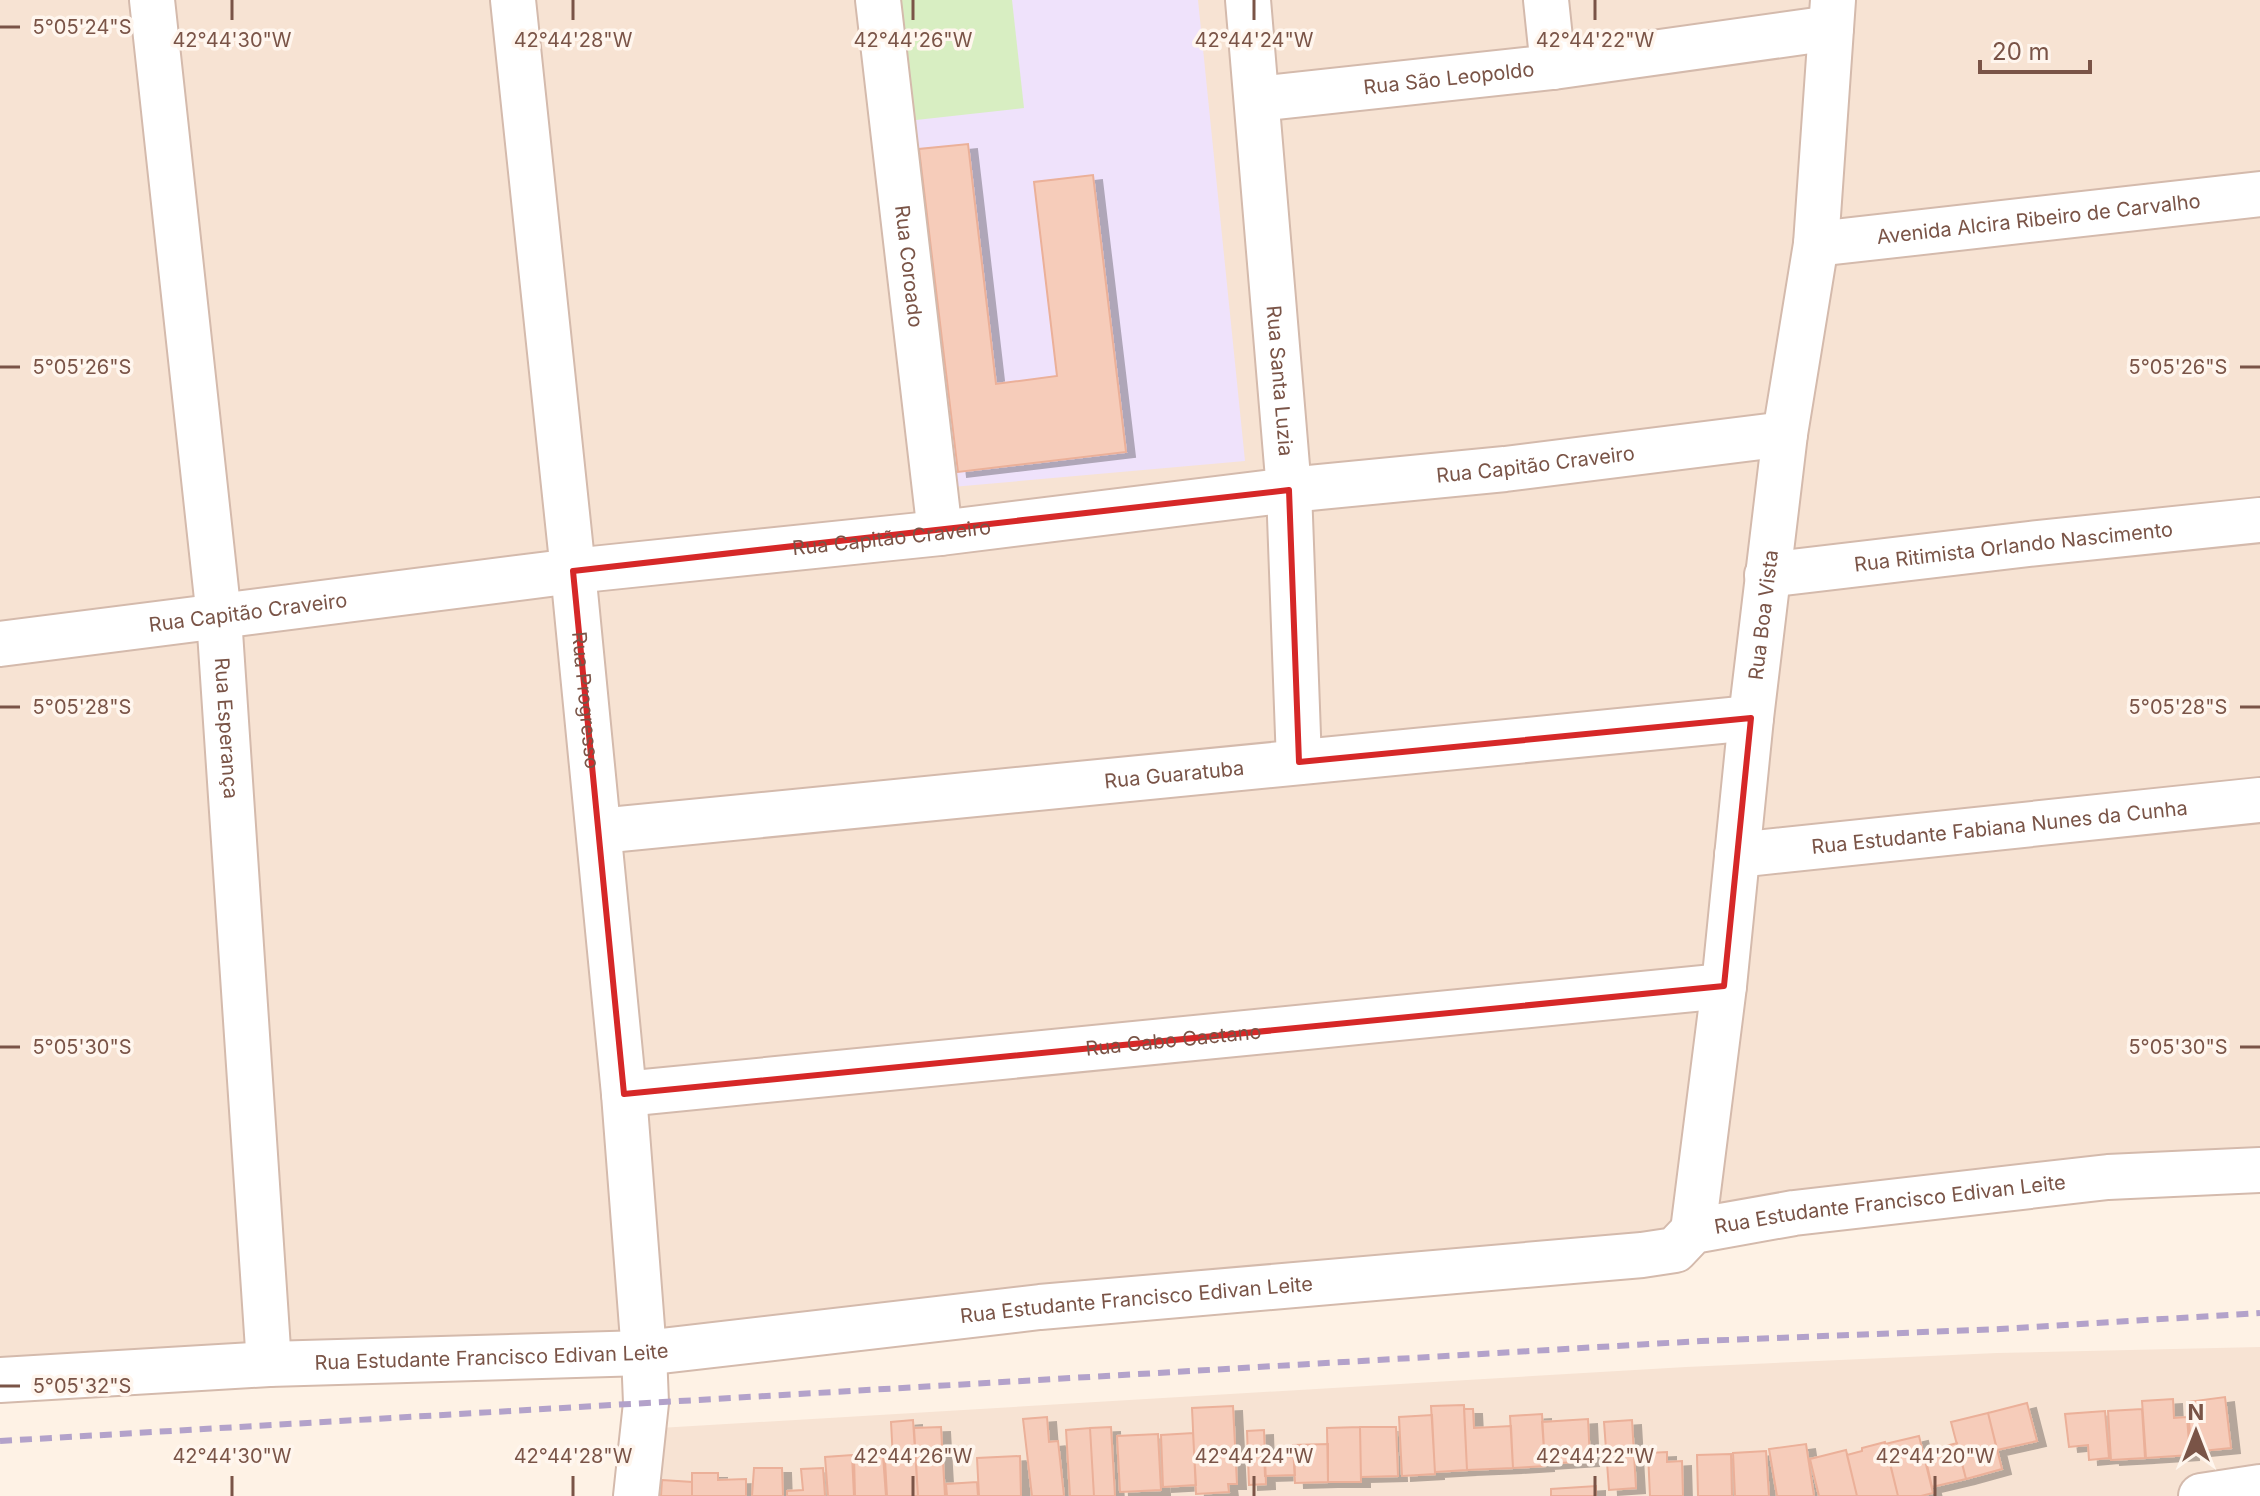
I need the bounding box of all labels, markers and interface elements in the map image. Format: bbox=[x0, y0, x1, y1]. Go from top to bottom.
text: 5°05'24"S bbox=[33, 15, 132, 39]
scale bar bbox=[1980, 24, 2090, 74]
text: 42°44'30"W bbox=[172, 28, 292, 52]
text: 42°44'28"W bbox=[514, 28, 633, 52]
text: 42°44'26"W bbox=[854, 28, 973, 52]
text: 42°44'24"W bbox=[1195, 28, 1314, 52]
text: 42°44'22"W bbox=[1536, 28, 1655, 52]
text: 20 m bbox=[1992, 37, 2050, 66]
street label: Rua São Leopoldo bbox=[1362, 57, 1535, 99]
street label: Avenida Alcira Ribeiro de Carvalho bbox=[1875, 189, 2202, 249]
street label: Rua Coroado bbox=[890, 204, 928, 329]
street label: Rua Santa Luzia bbox=[1262, 304, 1298, 457]
text: 5°05'26"S bbox=[33, 355, 131, 379]
text: 5°05'26"S bbox=[2129, 355, 2227, 379]
street label: Rua Capitão Craveiro bbox=[1435, 441, 1636, 488]
street label: Rua Capitão Craveiro bbox=[791, 515, 992, 560]
street label: Rua Ritimista Orlando Nascimento bbox=[1853, 517, 2174, 577]
street label: Rua Boa Vista bbox=[1744, 549, 1783, 681]
street label: Rua Capitão Craveiro bbox=[147, 588, 349, 637]
street label: Rua Progresso bbox=[567, 630, 604, 770]
street label: Rua Esperança bbox=[210, 657, 243, 800]
text: 5°05'28"S bbox=[33, 695, 131, 719]
text: 5°05'28"S bbox=[2129, 695, 2227, 719]
street label: Rua Guaratuba bbox=[1103, 756, 1245, 793]
street label: Rua Estudante Fabiana Nunes da Cunha bbox=[1810, 796, 2189, 859]
street label: Rua Cabo Caetano bbox=[1084, 1019, 1262, 1061]
text: 5°05'30"S bbox=[32, 1035, 132, 1059]
text: 5°05'30"S bbox=[2128, 1035, 2228, 1059]
street label: Rua Estudante Francisco Edivan Leite bbox=[1712, 1170, 2067, 1239]
street label: Rua Estudante Francisco Edivan Leite bbox=[959, 1271, 1314, 1328]
street label: Rua Estudante Francisco Edivan Leite bbox=[314, 1338, 670, 1375]
text: 5°05'32"S bbox=[33, 1374, 131, 1398]
north arrow bbox=[2156, 1392, 2236, 1472]
text: N bbox=[2188, 1399, 2204, 1425]
text: 42°44'30"W bbox=[172, 1444, 292, 1468]
text: 42°44'28"W bbox=[514, 1444, 633, 1468]
text: 42°44'26"W bbox=[854, 1444, 973, 1468]
text: 42°44'24"W bbox=[1195, 1444, 1314, 1468]
text: 42°44'22"W bbox=[1536, 1444, 1655, 1468]
text: 42°44'20"W bbox=[1876, 1444, 1995, 1468]

